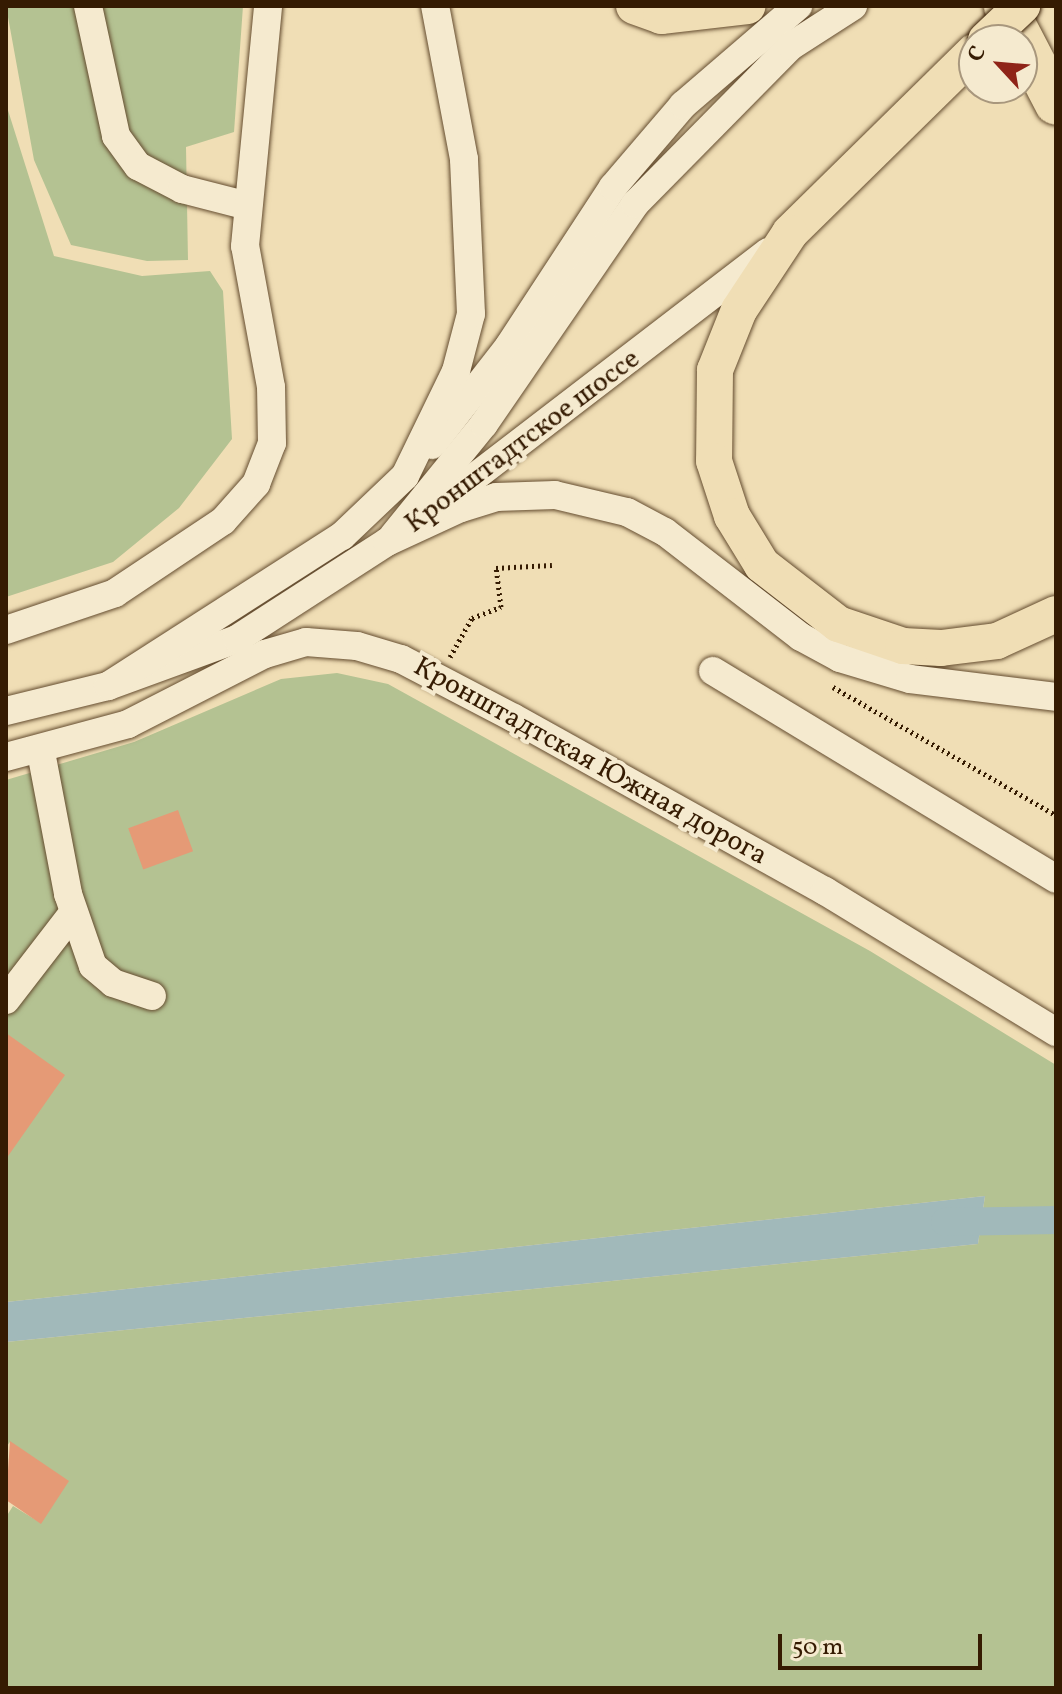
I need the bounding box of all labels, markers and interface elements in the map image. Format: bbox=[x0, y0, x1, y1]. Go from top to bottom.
north arrow bbox=[958, 24, 1038, 104]
text: С bbox=[961, 41, 995, 67]
street label: Кронштадтское шоссе bbox=[399, 343, 647, 541]
street label: Кронштадтская Южная дорога bbox=[407, 651, 773, 873]
scale bar bbox=[782, 1618, 986, 1668]
text: 50 m bbox=[792, 1631, 844, 1665]

